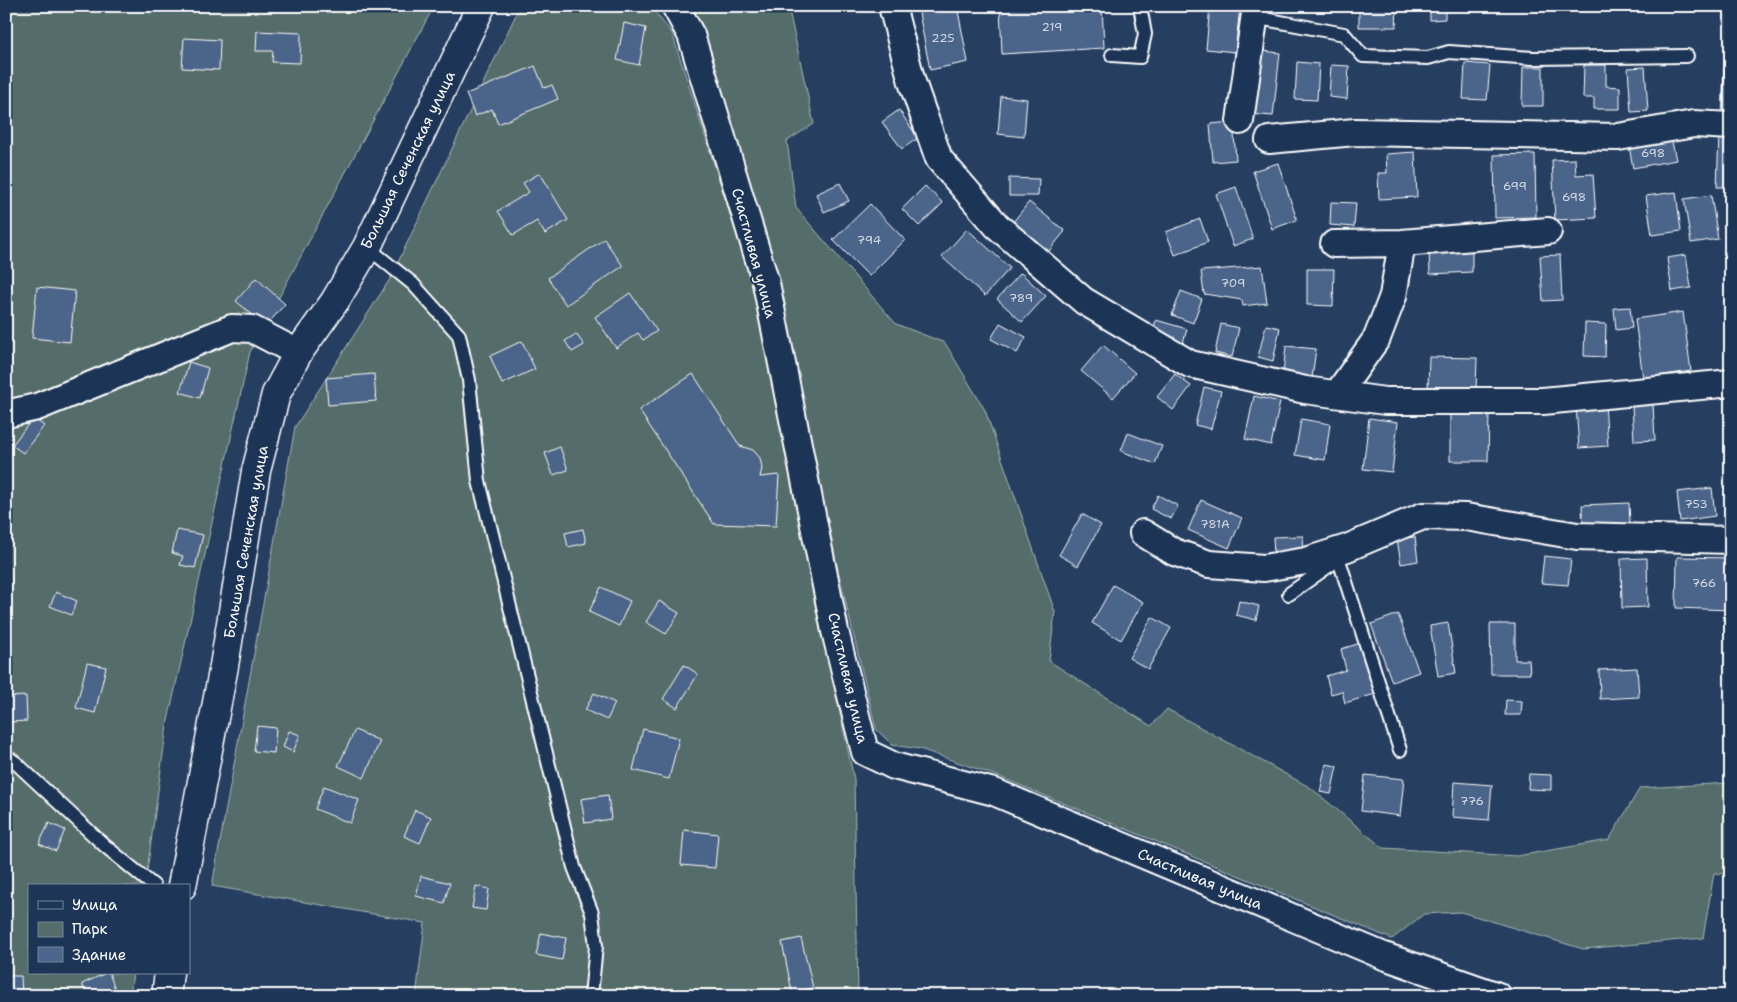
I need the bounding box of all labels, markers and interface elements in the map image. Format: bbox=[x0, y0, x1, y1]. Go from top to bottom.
house number: 219 bbox=[1042, 19, 1062, 35]
house number: 225 bbox=[931, 30, 955, 46]
street label: Большая Сеченская улица bbox=[356, 67, 460, 252]
house number: 698 bbox=[1641, 145, 1665, 161]
house number: 699 bbox=[1503, 178, 1527, 194]
street label: Счастливая улица bbox=[727, 186, 781, 321]
house number: 698 bbox=[1562, 189, 1586, 205]
house number: 794 bbox=[857, 232, 881, 248]
house number: 709 bbox=[1221, 275, 1245, 291]
house number: 789 bbox=[1009, 290, 1033, 306]
street label: Большая Сеченская улица bbox=[219, 443, 273, 640]
house number: 753 bbox=[1684, 496, 1708, 512]
house number: 781А bbox=[1200, 516, 1230, 532]
house number: 766 bbox=[1692, 575, 1716, 591]
street label: Счастливая улица bbox=[823, 611, 873, 746]
house number: 776 bbox=[1460, 793, 1484, 809]
street label: Счастливая улица bbox=[1134, 844, 1266, 915]
legend bbox=[28, 884, 190, 974]
text: Улица bbox=[72, 895, 118, 915]
text: Парк bbox=[72, 919, 108, 939]
text: Здание bbox=[72, 945, 126, 965]

